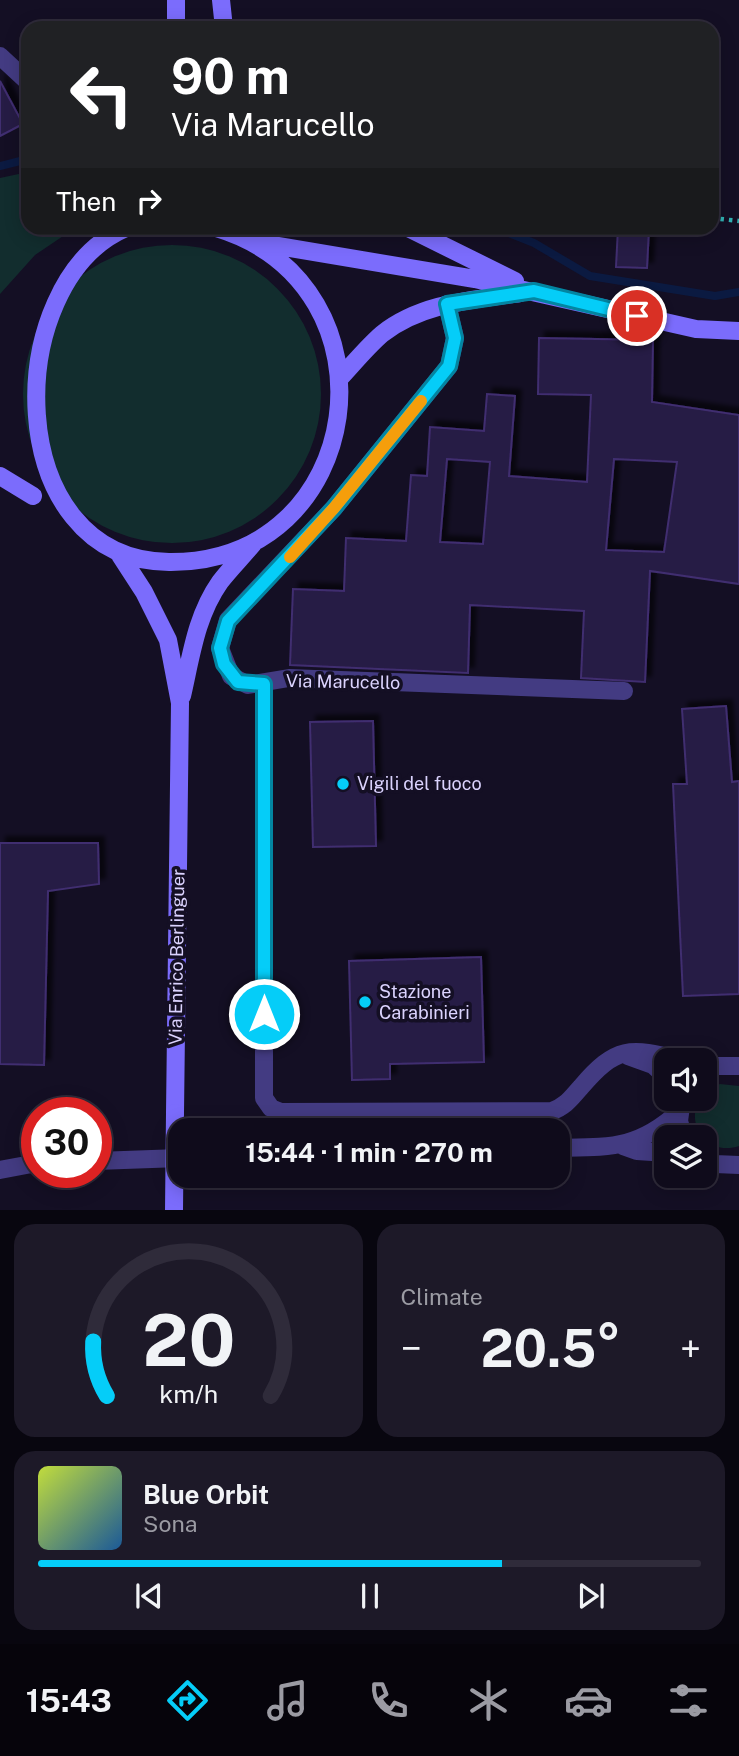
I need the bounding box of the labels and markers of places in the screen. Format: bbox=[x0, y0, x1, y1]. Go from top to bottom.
pin bbox=[607, 286, 667, 346]
place label: Vigili del fuoco bbox=[357, 773, 482, 794]
marker: Vigili del fuoco bbox=[335, 776, 351, 792]
place label: Stazione Carabinieri bbox=[379, 981, 470, 1023]
marker: Stazione Carabinieri bbox=[357, 994, 373, 1010]

